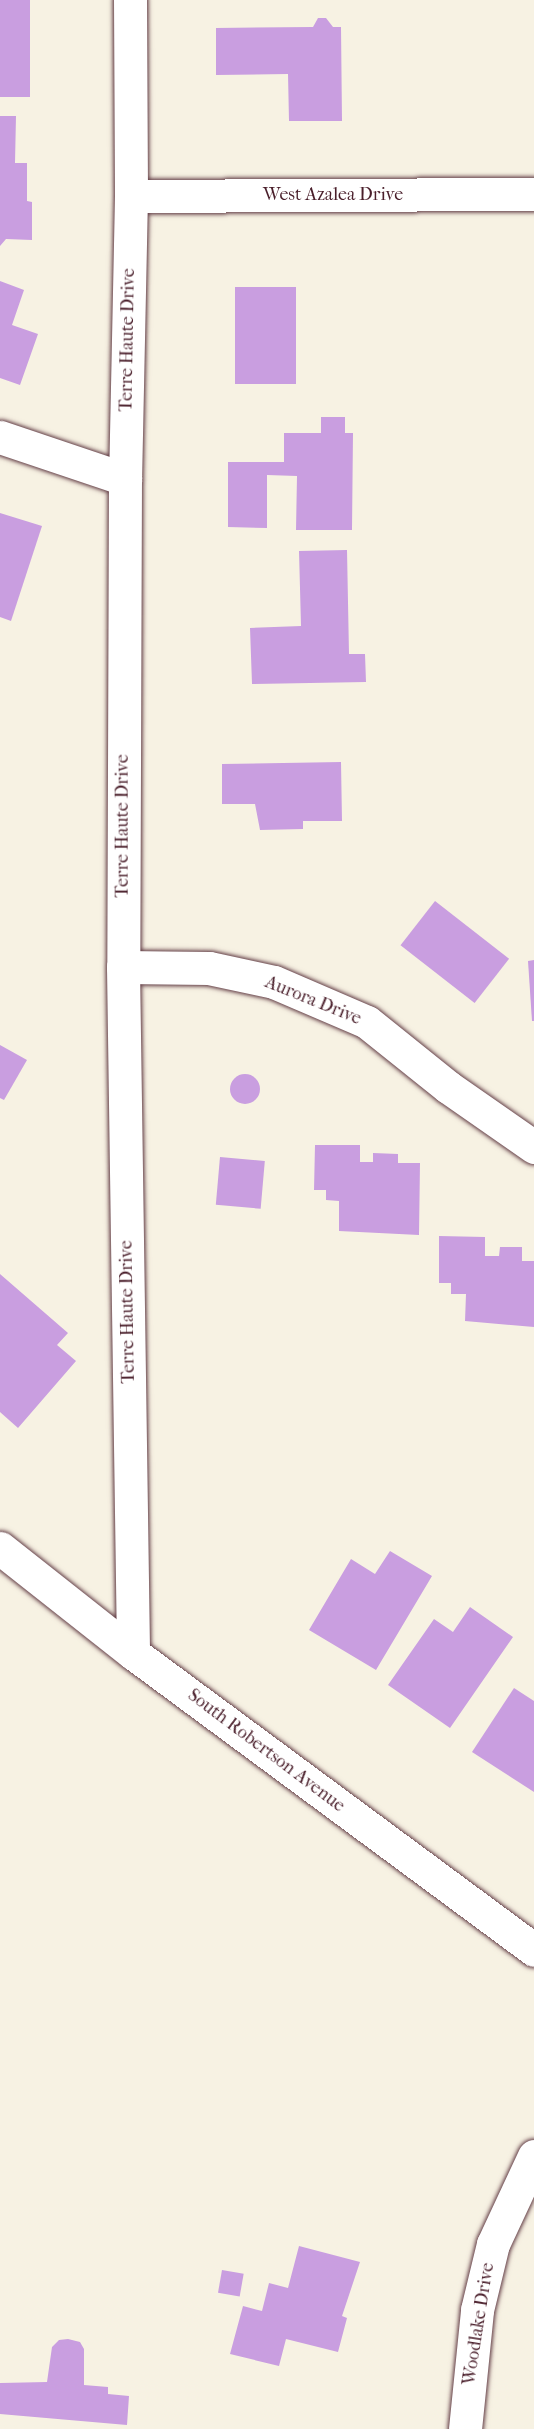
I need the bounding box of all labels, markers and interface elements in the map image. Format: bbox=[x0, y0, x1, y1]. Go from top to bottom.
street label: West Azalea Drive bbox=[263, 184, 403, 206]
street label: Terre Haute Drive bbox=[116, 268, 140, 412]
street label: Terre Haute Drive bbox=[112, 754, 134, 898]
street label: Aurora Drive bbox=[262, 972, 364, 1030]
street label: Terre Haute Drive bbox=[116, 1240, 140, 1384]
street label: South Robertson Avenue bbox=[183, 1685, 349, 1817]
street label: Woodlake Drive bbox=[459, 2261, 499, 2387]

